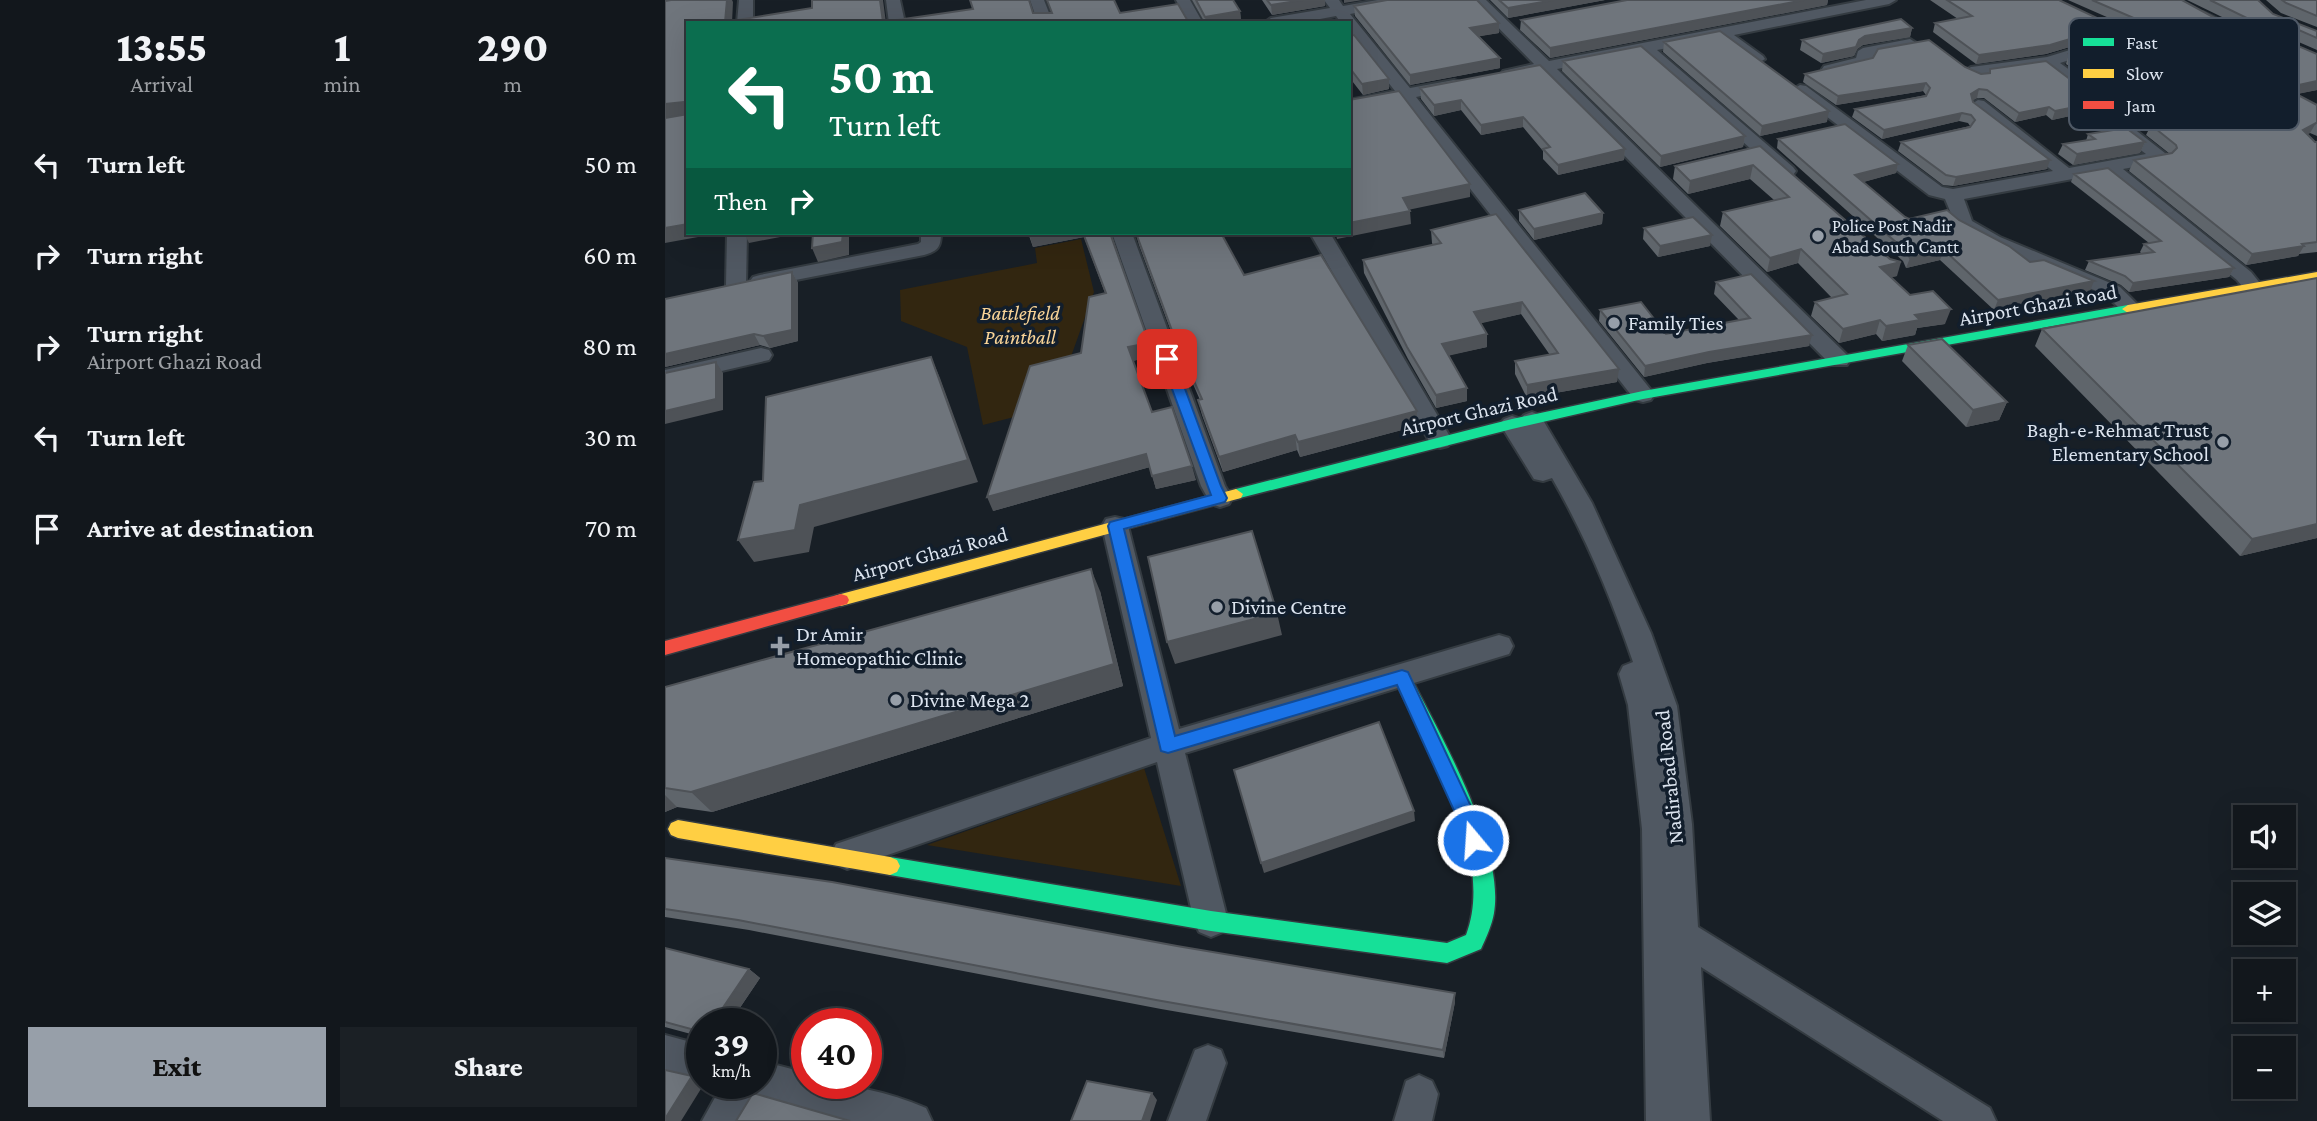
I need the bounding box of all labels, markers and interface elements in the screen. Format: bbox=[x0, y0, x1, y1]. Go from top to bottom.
legend bbox=[2069, 18, 2299, 130]
text: 13:55 bbox=[116, 23, 207, 70]
text: 1 bbox=[334, 23, 350, 70]
text: 290 bbox=[477, 23, 549, 70]
text: Fast bbox=[2126, 32, 2158, 53]
icon: left bbox=[714, 49, 805, 140]
text: 50 m bbox=[829, 49, 934, 104]
text: Slow bbox=[2126, 63, 2163, 84]
text: Arrival bbox=[131, 71, 193, 97]
text: min bbox=[324, 71, 361, 97]
text: m bbox=[504, 71, 522, 97]
text: Jam bbox=[2124, 95, 2156, 116]
text: Turn left bbox=[829, 107, 940, 143]
icon: left bbox=[28, 146, 66, 184]
text: Turn left bbox=[87, 150, 185, 179]
text: 50 m bbox=[584, 150, 637, 179]
icon: right bbox=[782, 182, 820, 220]
text: Then bbox=[714, 187, 768, 216]
place label: Police Post Nadir Abad South Cantt bbox=[1832, 216, 1960, 257]
marker: Police Post Nadir Abad South Cantt bbox=[1810, 228, 1826, 244]
icon: right bbox=[28, 237, 66, 275]
text: Turn right bbox=[87, 241, 203, 270]
text: 60 m bbox=[583, 241, 637, 270]
street label: Airport Ghazi Road bbox=[1957, 279, 2119, 331]
park label: Battlefield Paintball bbox=[980, 301, 1061, 349]
place label: Family Ties bbox=[1628, 311, 1724, 335]
marker: Family Ties bbox=[1606, 315, 1622, 331]
text: Turn right bbox=[87, 319, 203, 348]
icon: right bbox=[28, 328, 66, 366]
pin bbox=[1137, 329, 1197, 389]
text: 80 m bbox=[583, 332, 637, 361]
icon: arrive bbox=[1148, 340, 1186, 378]
text: Airport Ghazi Road bbox=[87, 348, 262, 374]
street label: Airport Ghazi Road bbox=[1398, 381, 1560, 441]
place label: Bagh-e-Rehmat Trust Elementary School bbox=[2027, 418, 2210, 466]
icon: left bbox=[28, 419, 66, 457]
text: Turn left bbox=[87, 423, 185, 452]
text: 30 m bbox=[584, 423, 637, 452]
marker: Bagh-e-Rehmat Trust Elementary School bbox=[2215, 434, 2231, 450]
icon: arrive bbox=[28, 510, 66, 548]
text: Arrive at destination bbox=[87, 514, 314, 543]
text: 70 m bbox=[585, 514, 637, 543]
street label: Airport Ghazi Road bbox=[850, 522, 1010, 586]
place label: Divine Centre bbox=[1231, 595, 1346, 619]
marker: Divine Centre bbox=[1209, 599, 1225, 615]
place label: Dr Amir Homeopathic Clinic bbox=[796, 622, 963, 670]
marker: Dr Amir Homeopathic Clinic bbox=[770, 636, 790, 656]
place label: Divine Mega 2 bbox=[910, 688, 1030, 712]
marker: Divine Mega 2 bbox=[888, 692, 904, 708]
street label: Nadirabad Road bbox=[1650, 709, 1688, 845]
position arrow bbox=[1436, 803, 1510, 877]
map controls bbox=[2233, 805, 2296, 1099]
button: sound bbox=[2233, 805, 2296, 868]
button: layers bbox=[2233, 882, 2296, 945]
button: + bbox=[2233, 959, 2296, 1022]
speed limit sign: 40 bbox=[791, 1008, 882, 1099]
text: 39 bbox=[713, 1025, 750, 1064]
button: Exit bbox=[28, 1027, 326, 1107]
button: Share bbox=[340, 1027, 637, 1107]
button: − bbox=[2233, 1036, 2296, 1099]
text: km/h bbox=[712, 1061, 751, 1081]

